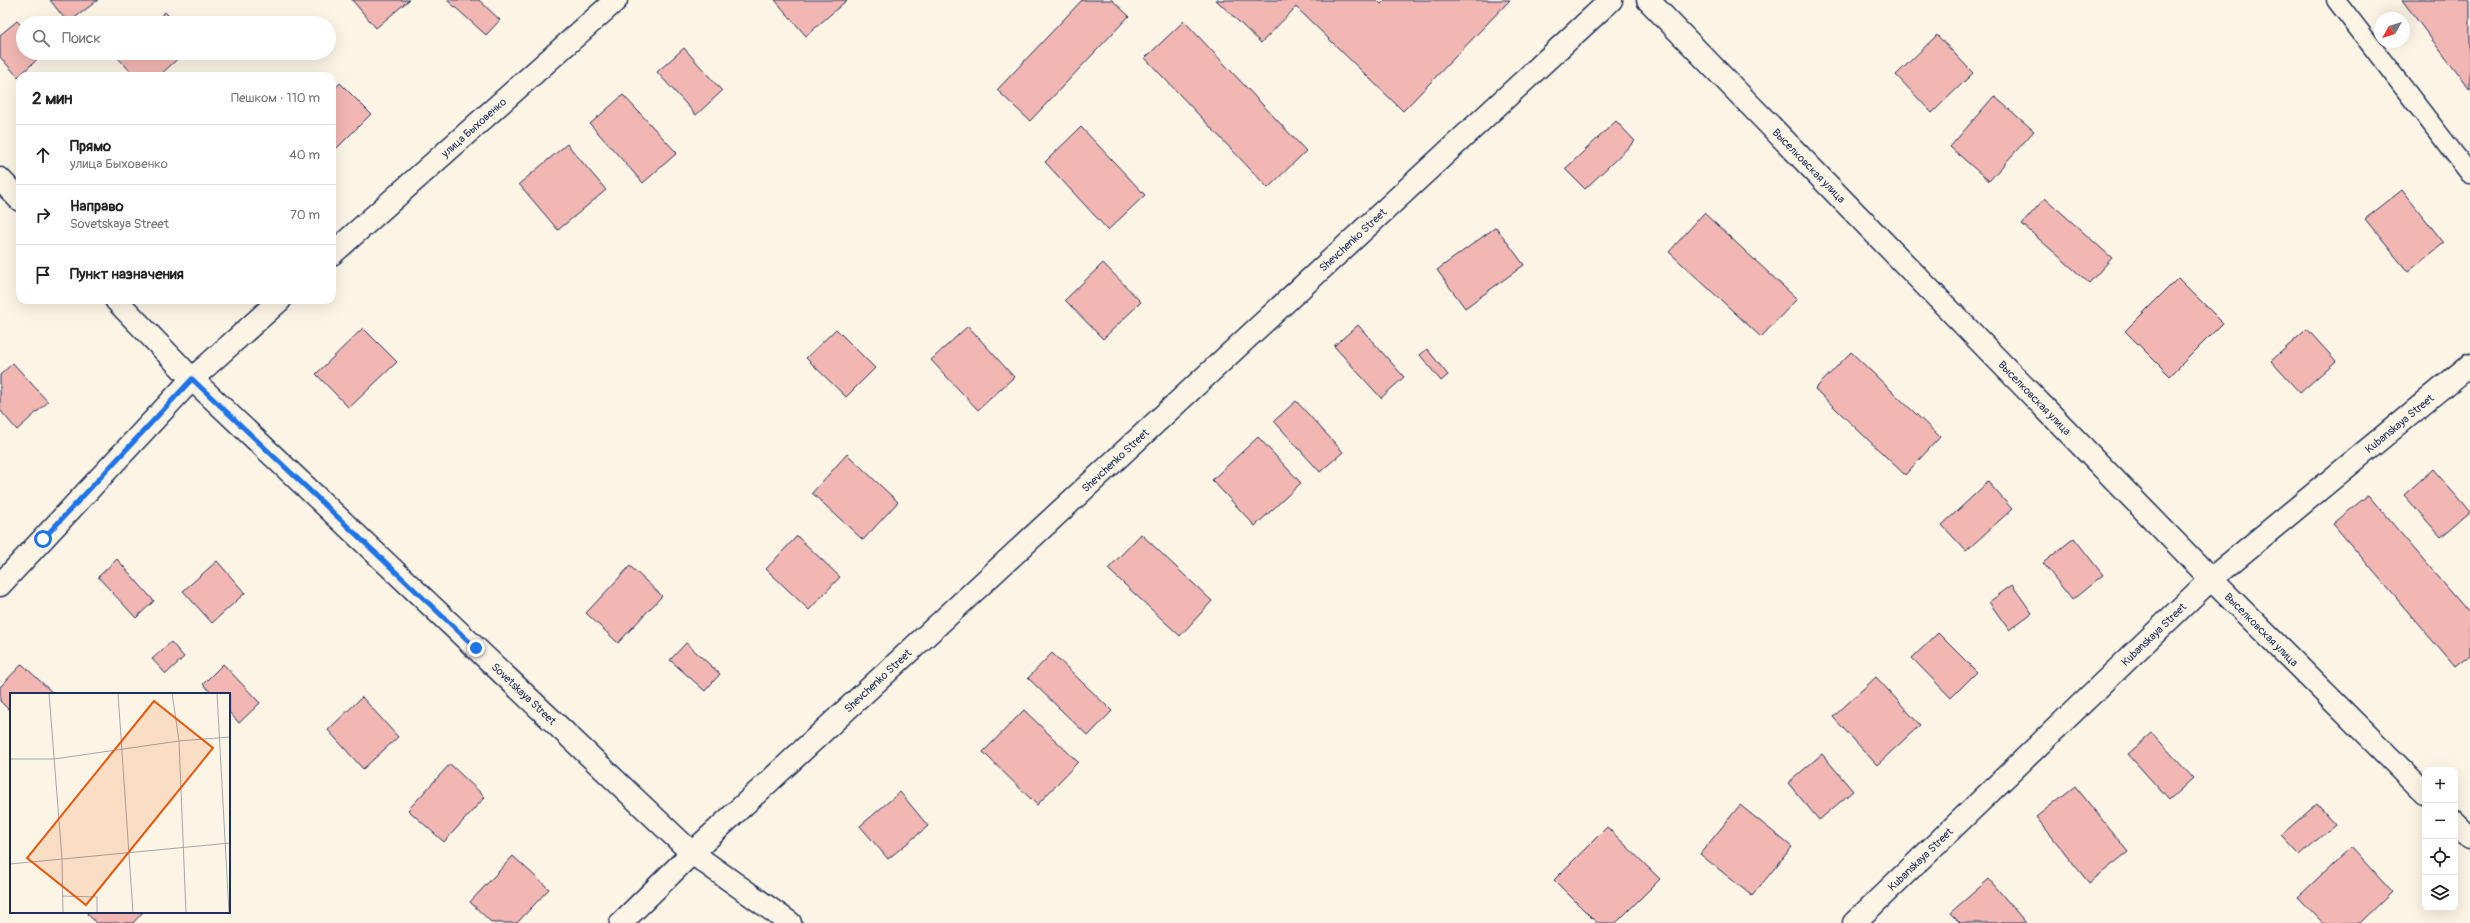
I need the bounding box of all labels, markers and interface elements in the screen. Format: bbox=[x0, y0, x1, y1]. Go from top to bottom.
north arrow bbox=[2374, 12, 2410, 48]
search box bbox=[16, 16, 336, 60]
icon: search bbox=[30, 27, 52, 49]
text: Поиск bbox=[62, 29, 101, 48]
text: 2 мин bbox=[32, 88, 72, 109]
text: Пешком · 110 m bbox=[231, 90, 320, 106]
street label: улица Быховенко bbox=[438, 95, 509, 160]
street label: Выселковская улица bbox=[1770, 126, 1848, 205]
text: Прямо bbox=[70, 137, 111, 156]
icon: ahead bbox=[32, 144, 54, 166]
text: 40 m bbox=[289, 147, 320, 163]
text: улица Быховенко bbox=[70, 156, 168, 172]
text: Направо bbox=[70, 197, 124, 216]
icon: right bbox=[32, 204, 54, 226]
street label: Shevchenko Street bbox=[1316, 205, 1389, 274]
text: 70 m bbox=[290, 207, 320, 223]
text: Sovetskaya Street bbox=[70, 216, 169, 232]
icon: arrive bbox=[32, 264, 54, 286]
text: Пункт назначения bbox=[70, 265, 184, 284]
street label: Выселковская улица bbox=[1996, 358, 2074, 438]
street label: Kubanskaya Street bbox=[2362, 391, 2437, 456]
street label: Shevchenko Street bbox=[1079, 426, 1152, 495]
route start bbox=[34, 530, 52, 548]
street label: Выселковская улица bbox=[2222, 590, 2301, 669]
street label: Kubanskaya Street bbox=[2118, 600, 2189, 669]
route end bbox=[467, 639, 485, 657]
street label: Shevchenko Street bbox=[841, 646, 914, 715]
street label: Sovetskaya Street bbox=[489, 660, 559, 728]
inset map bbox=[10, 693, 230, 913]
map controls bbox=[2422, 767, 2458, 911]
button: + bbox=[2422, 767, 2458, 803]
button: − bbox=[2422, 803, 2458, 839]
street label: Kubanskaya Street bbox=[1885, 825, 1956, 893]
button: locate bbox=[2422, 839, 2458, 875]
button: layers bbox=[2422, 875, 2458, 911]

